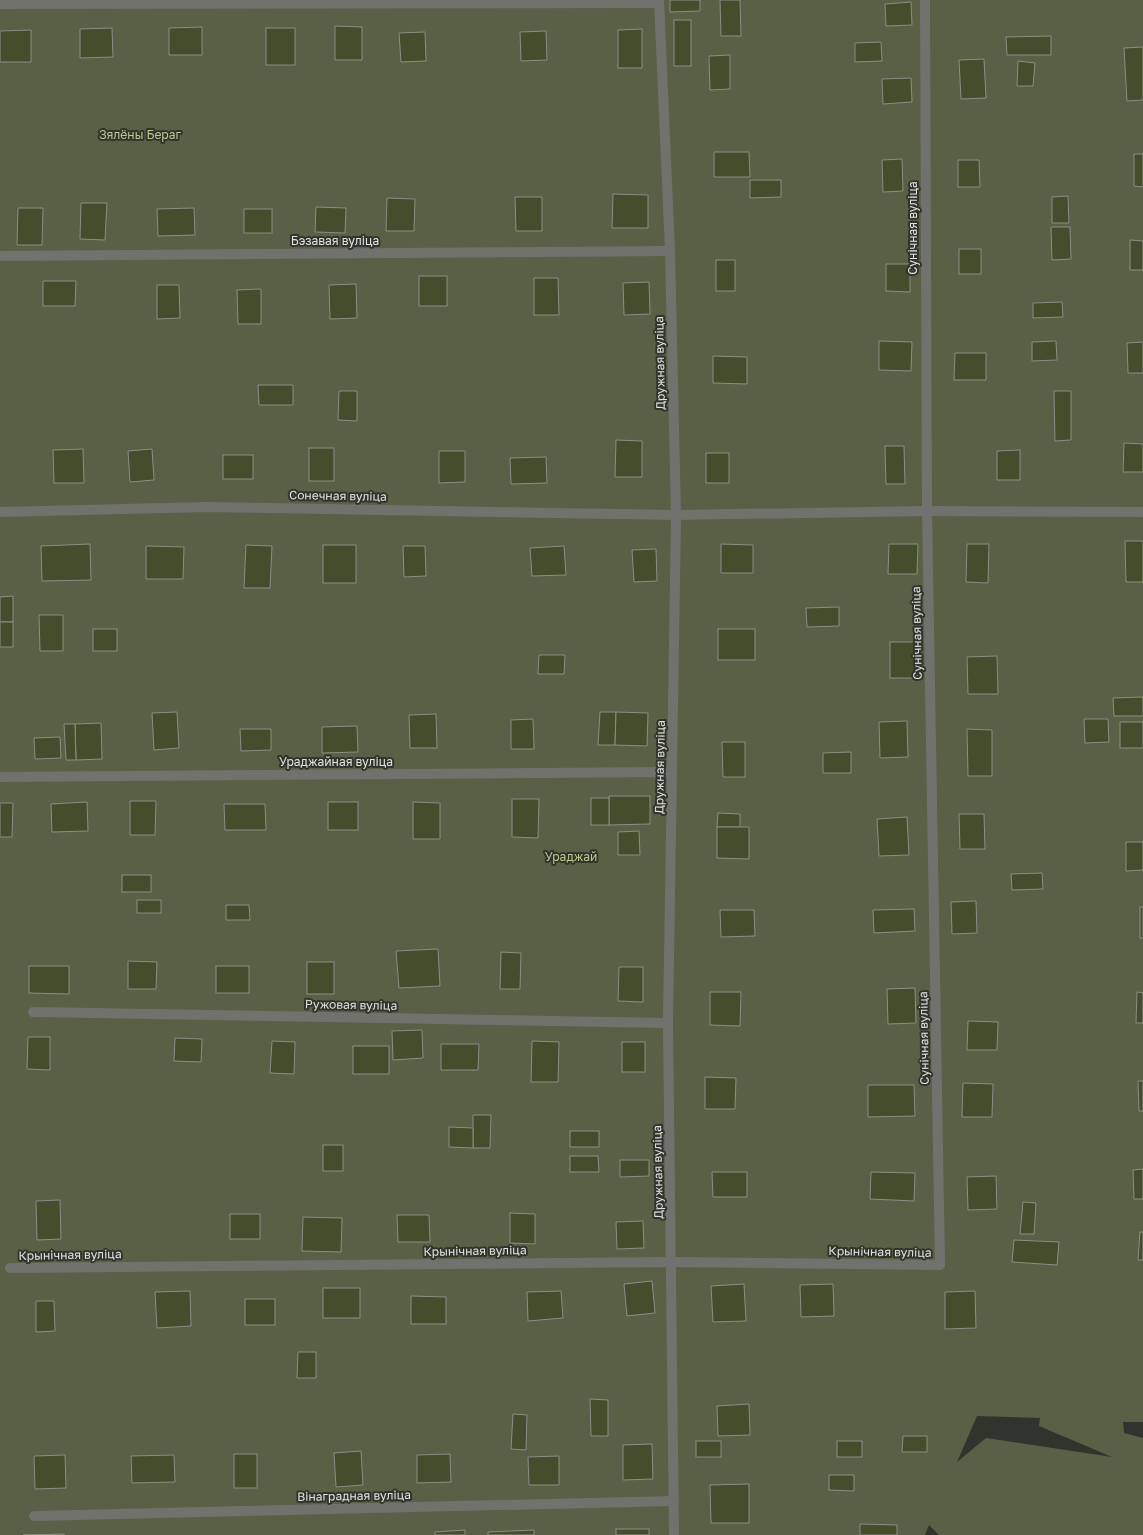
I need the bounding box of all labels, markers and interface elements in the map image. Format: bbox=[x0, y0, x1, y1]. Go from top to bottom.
park label: Зялёны Бераг bbox=[99, 127, 182, 142]
street label: Сунічная вуліца bbox=[905, 181, 920, 275]
street label: Бэзавая вуліца bbox=[291, 233, 379, 248]
street label: Дружная вуліца bbox=[651, 316, 668, 410]
street label: Сонечная вуліца bbox=[289, 487, 387, 504]
street label: Сунічная вуліца bbox=[908, 586, 925, 680]
street label: Дружная вуліца bbox=[651, 720, 668, 814]
street label: Ураджайная вуліца bbox=[279, 754, 393, 769]
park label: Ураджай bbox=[545, 849, 597, 864]
street label: Сунічная вуліца bbox=[915, 991, 932, 1085]
street label: Ружовая вуліца bbox=[305, 996, 397, 1013]
street label: Дружная вуліца bbox=[649, 1125, 666, 1219]
street label: Крынічная вуліца bbox=[423, 1242, 527, 1259]
street label: Крынічная вуліца bbox=[828, 1243, 932, 1260]
street label: Крынічная вуліца bbox=[18, 1246, 122, 1263]
street label: Вінаградная вуліца bbox=[297, 1487, 411, 1504]

